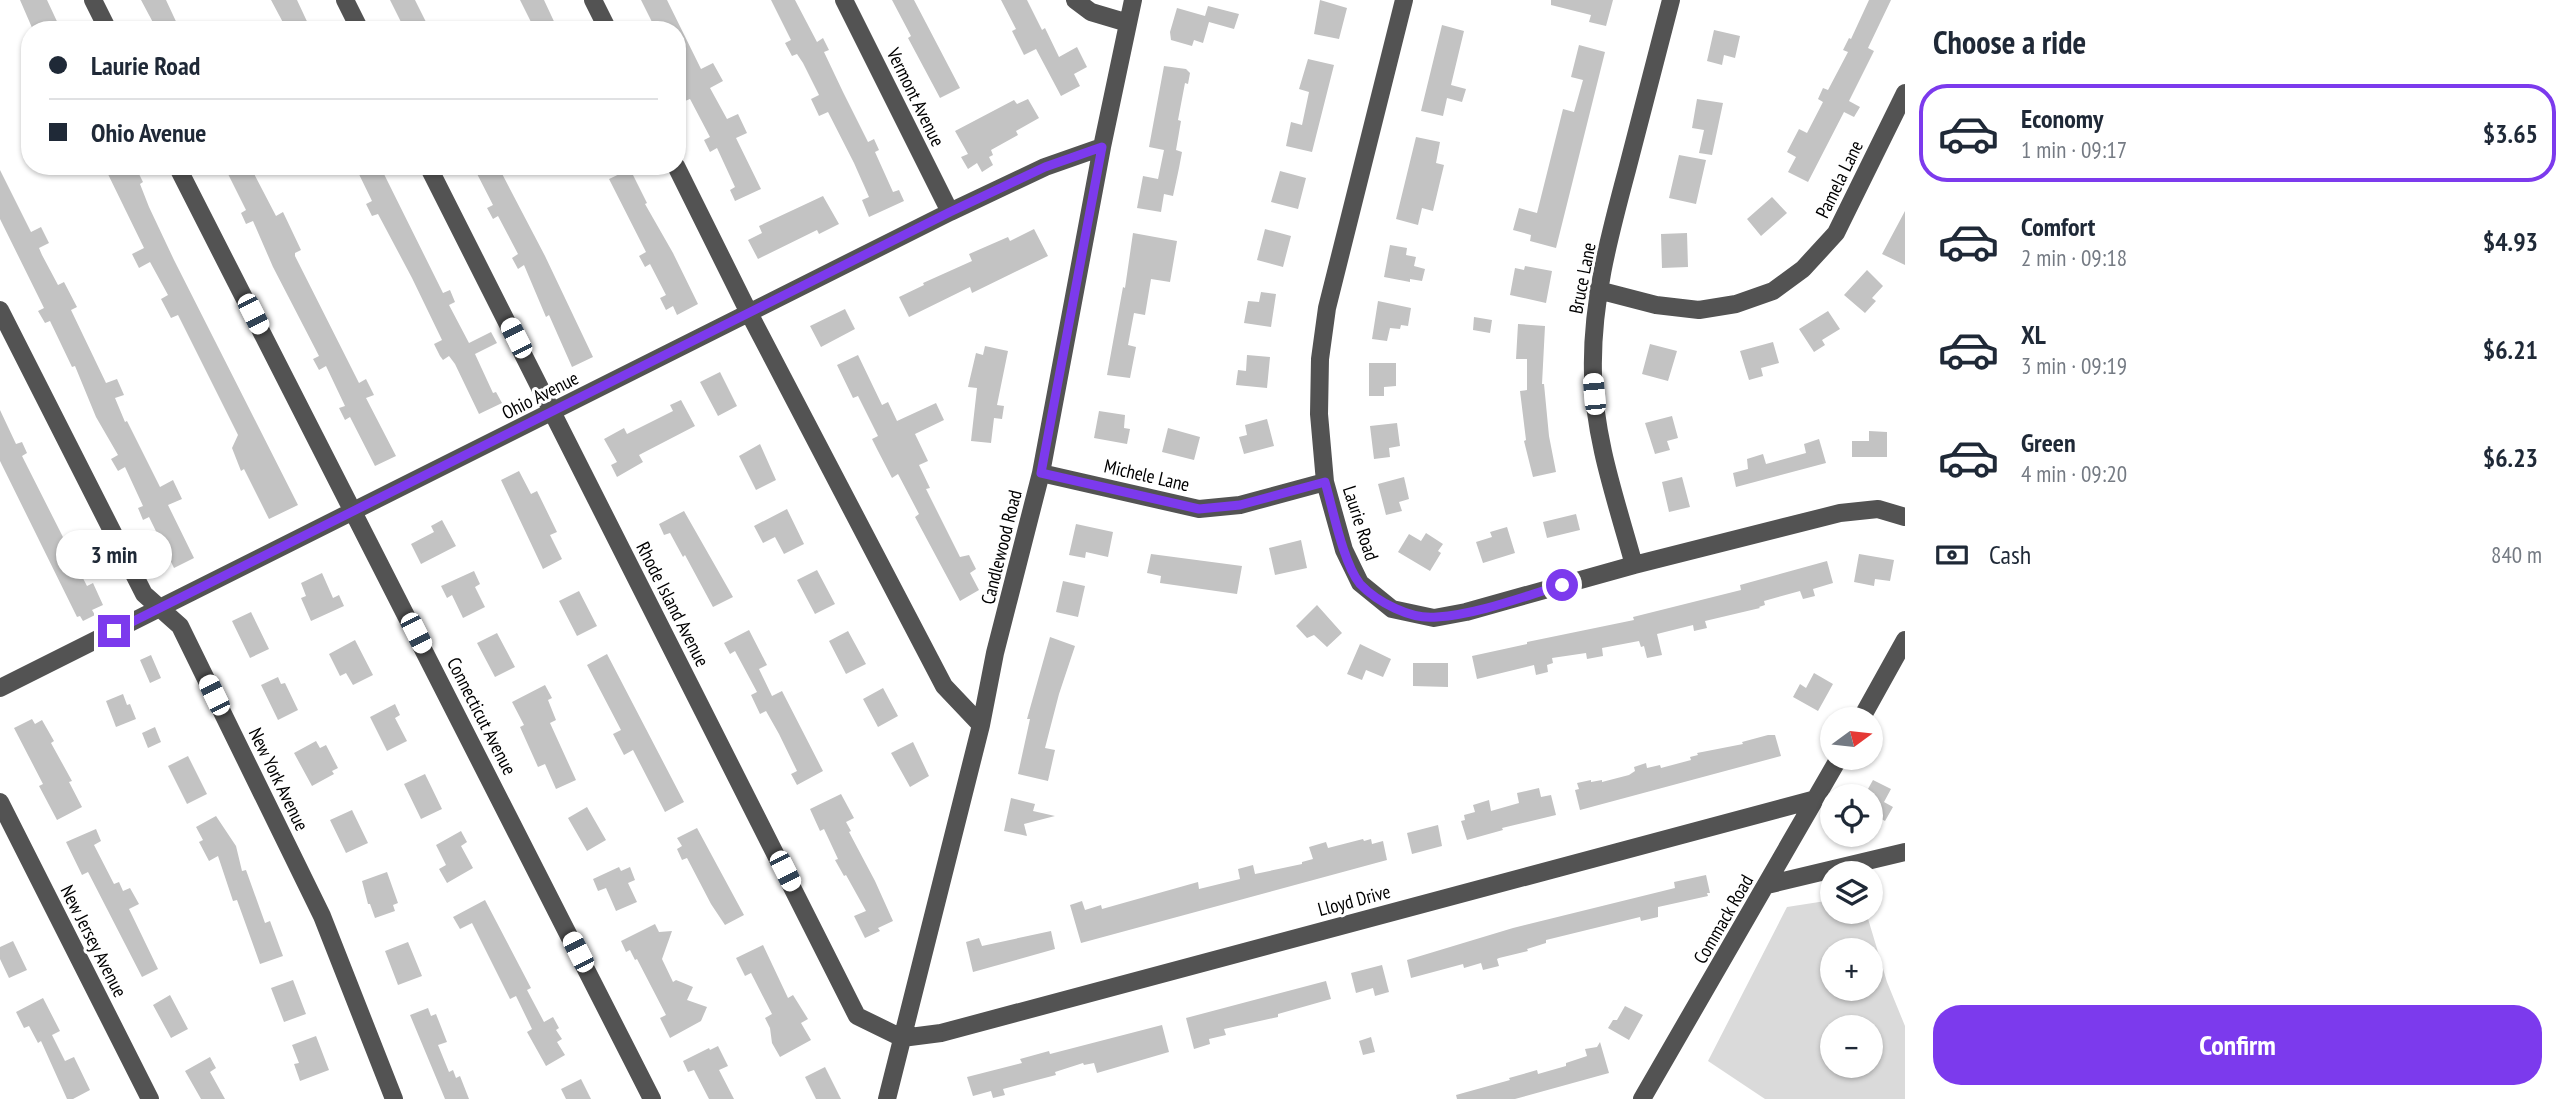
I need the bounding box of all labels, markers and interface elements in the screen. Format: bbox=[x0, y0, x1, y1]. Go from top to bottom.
text: Choose a ride bbox=[1933, 21, 2086, 63]
street label: Vermont Avenue bbox=[881, 43, 950, 150]
text: Laurie Road bbox=[91, 49, 200, 82]
icon: car bbox=[1937, 102, 2000, 165]
text: Economy bbox=[2021, 102, 2103, 135]
text: Ohio Avenue bbox=[91, 116, 206, 149]
text: $3.65 bbox=[2483, 117, 2538, 150]
text: 1 min · 09:17 bbox=[2021, 135, 2127, 164]
street label: Pamela Lane bbox=[1810, 136, 1868, 222]
icon: car bbox=[1937, 210, 2000, 273]
text: Comfort bbox=[2021, 210, 2095, 243]
text: $4.93 bbox=[2483, 225, 2538, 258]
street label: Bruce Lane bbox=[1563, 240, 1601, 316]
text: 2 min · 09:18 bbox=[2021, 243, 2127, 272]
car bbox=[235, 291, 272, 337]
car bbox=[498, 315, 535, 361]
icon: car bbox=[1937, 318, 2000, 381]
text: XL bbox=[2021, 318, 2046, 351]
text: $6.21 bbox=[2483, 333, 2538, 366]
text: 3 min · 09:19 bbox=[2021, 351, 2127, 380]
street label: Ohio Avenue bbox=[498, 365, 582, 424]
car bbox=[1582, 372, 1607, 416]
icon: car bbox=[1937, 426, 2000, 489]
text: Green bbox=[2021, 426, 2076, 459]
text: $6.23 bbox=[2483, 441, 2538, 474]
street label: Michele Lane bbox=[1102, 454, 1192, 497]
text: 4 min · 09:20 bbox=[2021, 459, 2127, 488]
street label: Laurie Road bbox=[1338, 483, 1384, 563]
street label: Candlewood Road bbox=[975, 487, 1027, 607]
callout: 3 min bbox=[56, 530, 172, 578]
icon: cash bbox=[1933, 536, 1971, 574]
street label: Rhode Island Avenue bbox=[631, 538, 715, 671]
text: Cash bbox=[1989, 538, 2031, 571]
text: 3 min bbox=[91, 540, 137, 569]
text: 840 m bbox=[2491, 540, 2542, 569]
route start bbox=[1546, 569, 1578, 601]
car bbox=[398, 610, 435, 656]
route end bbox=[98, 615, 130, 647]
street label: Connecticut Avenue bbox=[442, 653, 522, 779]
car bbox=[196, 672, 233, 718]
north arrow bbox=[1820, 707, 1883, 770]
map controls bbox=[1820, 707, 1883, 1078]
street label: New York Avenue bbox=[244, 724, 314, 835]
button: locate bbox=[1820, 784, 1883, 847]
car bbox=[767, 848, 804, 894]
button: layers bbox=[1820, 861, 1883, 924]
street label: Commack Road bbox=[1688, 870, 1758, 968]
street label: Lloyd Drive bbox=[1315, 879, 1393, 921]
street label: New Jersey Avenue bbox=[55, 881, 133, 1001]
car bbox=[560, 929, 597, 975]
button: + bbox=[1820, 938, 1883, 1001]
button: Confirm bbox=[1933, 1005, 2542, 1085]
button: − bbox=[1820, 1015, 1883, 1078]

